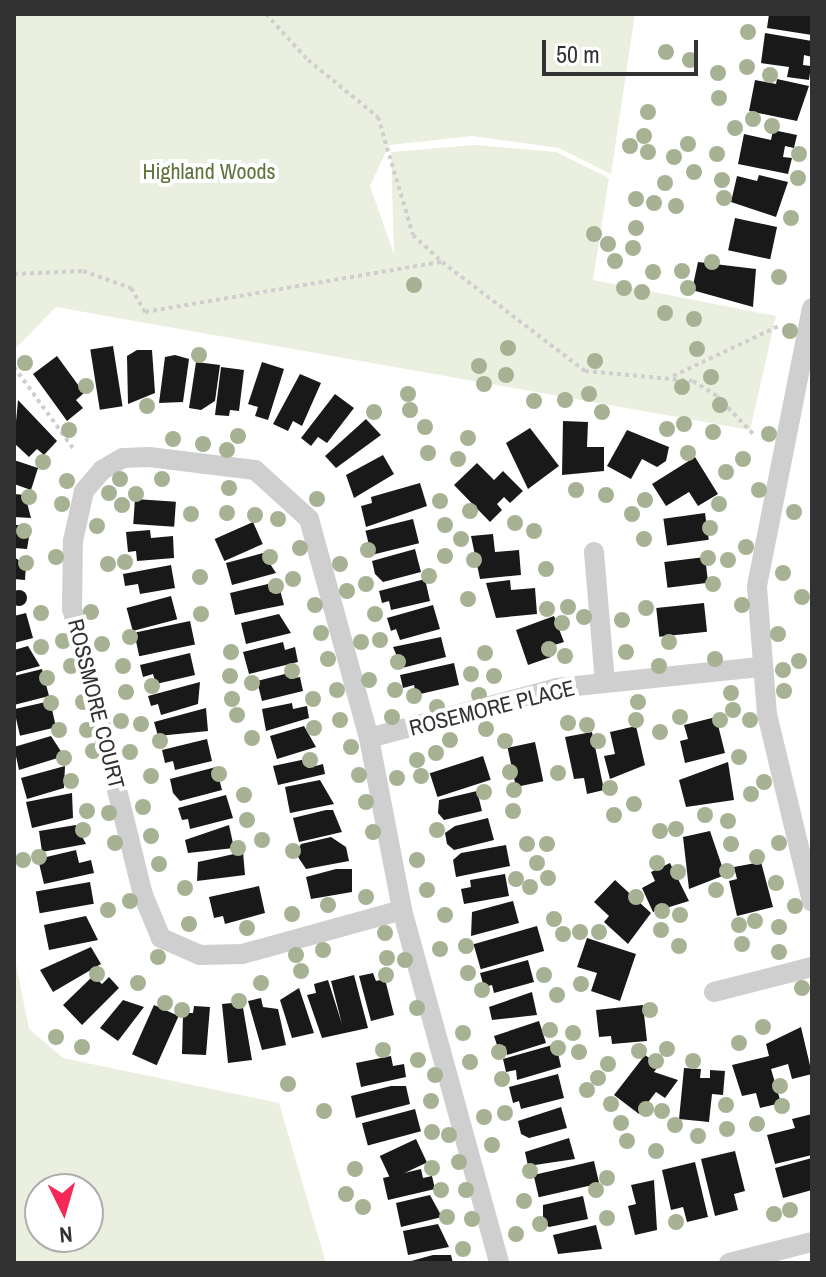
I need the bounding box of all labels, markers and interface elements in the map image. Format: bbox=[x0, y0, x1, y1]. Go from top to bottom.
scale bar bbox=[546, 24, 702, 74]
text: 50 m bbox=[556, 38, 600, 70]
park label: Highland Woods bbox=[142, 159, 276, 185]
street label: ROSSMORE COURT bbox=[62, 616, 130, 792]
street label: ROSEMORE PLACE bbox=[407, 675, 577, 741]
north arrow bbox=[24, 1173, 104, 1253]
text: N bbox=[58, 1219, 74, 1250]

